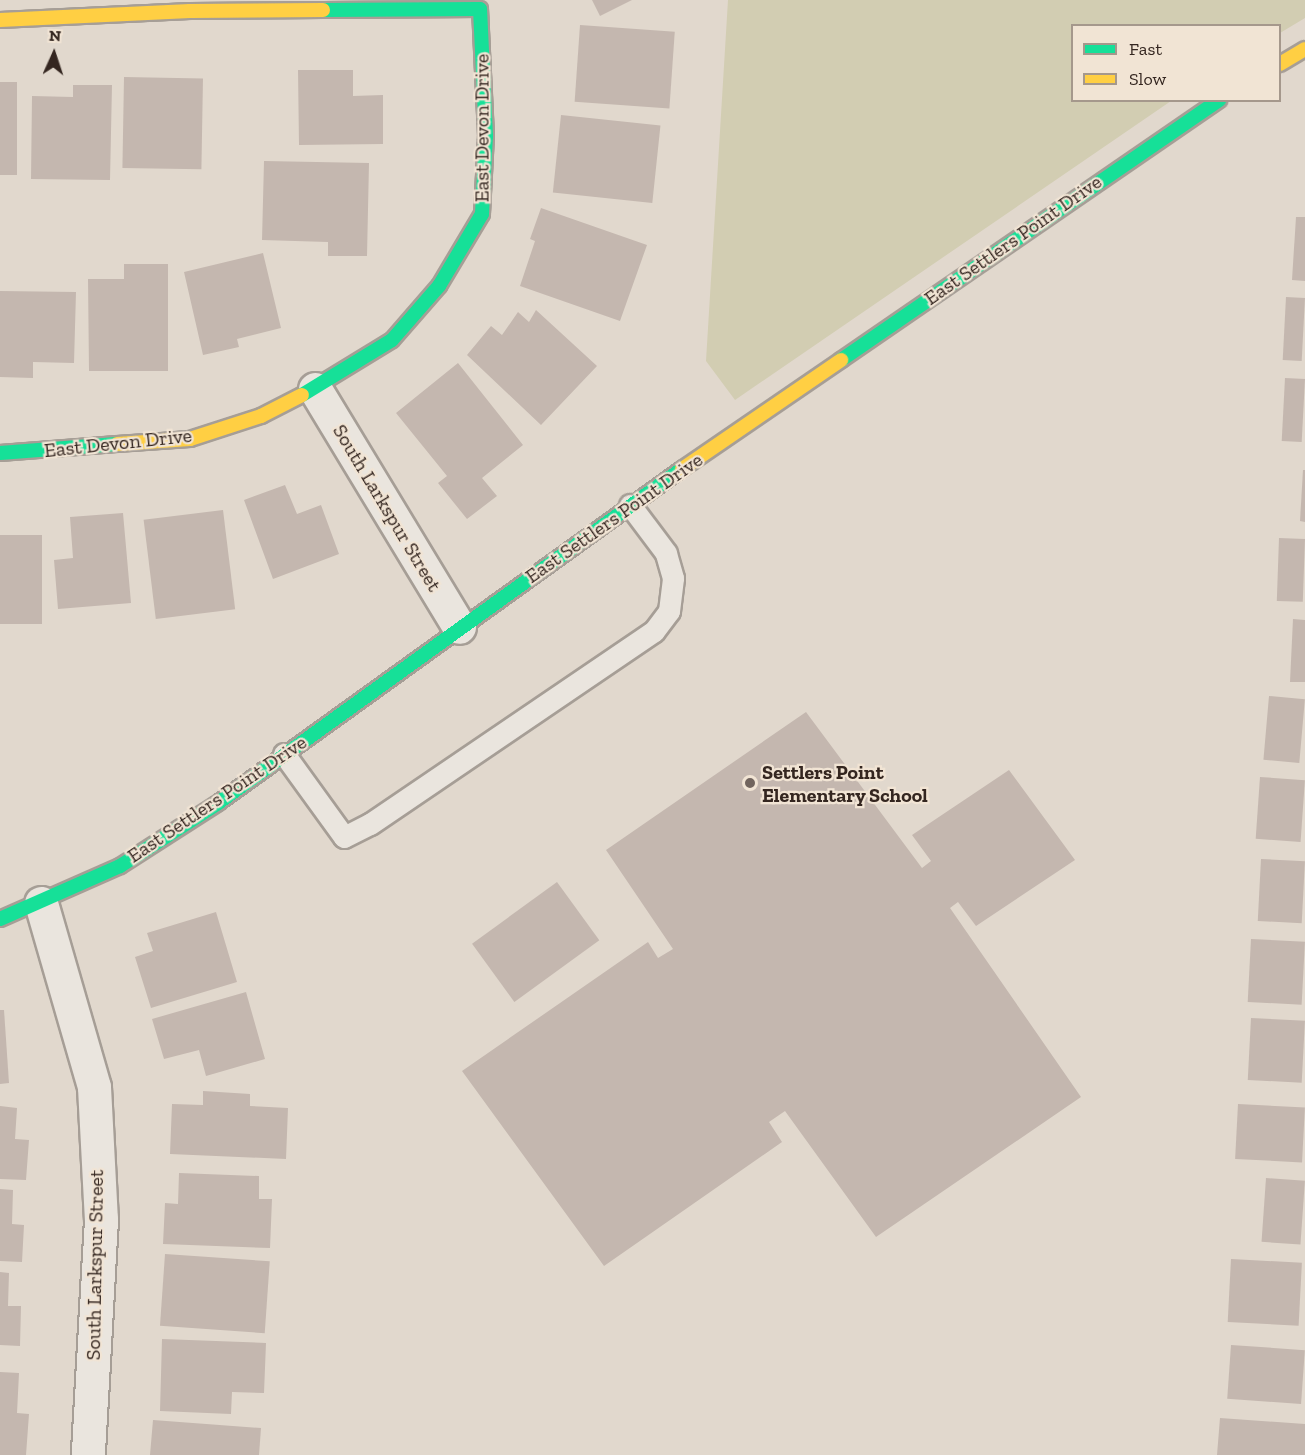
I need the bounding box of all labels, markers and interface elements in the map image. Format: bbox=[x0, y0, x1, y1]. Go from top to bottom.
north arrow bbox=[24, 24, 84, 84]
legend bbox=[1071, 24, 1281, 102]
text: N bbox=[48, 26, 62, 45]
text: Fast bbox=[1129, 38, 1162, 60]
street label: East Devon Drive bbox=[470, 54, 494, 202]
text: Slow bbox=[1129, 68, 1166, 90]
street label: East Settlers Point Drive bbox=[920, 170, 1106, 310]
street label: South Larkspur Street bbox=[327, 420, 447, 596]
street label: East Devon Drive bbox=[43, 423, 193, 463]
street label: East Settlers Point Drive bbox=[521, 448, 707, 588]
street label: East Settlers Point Drive bbox=[123, 730, 311, 868]
place label: Settlers Point Elementary School bbox=[762, 760, 928, 807]
marker: Settlers Point Elementary School bbox=[743, 776, 757, 790]
street label: South Larkspur Street bbox=[81, 1169, 109, 1361]

